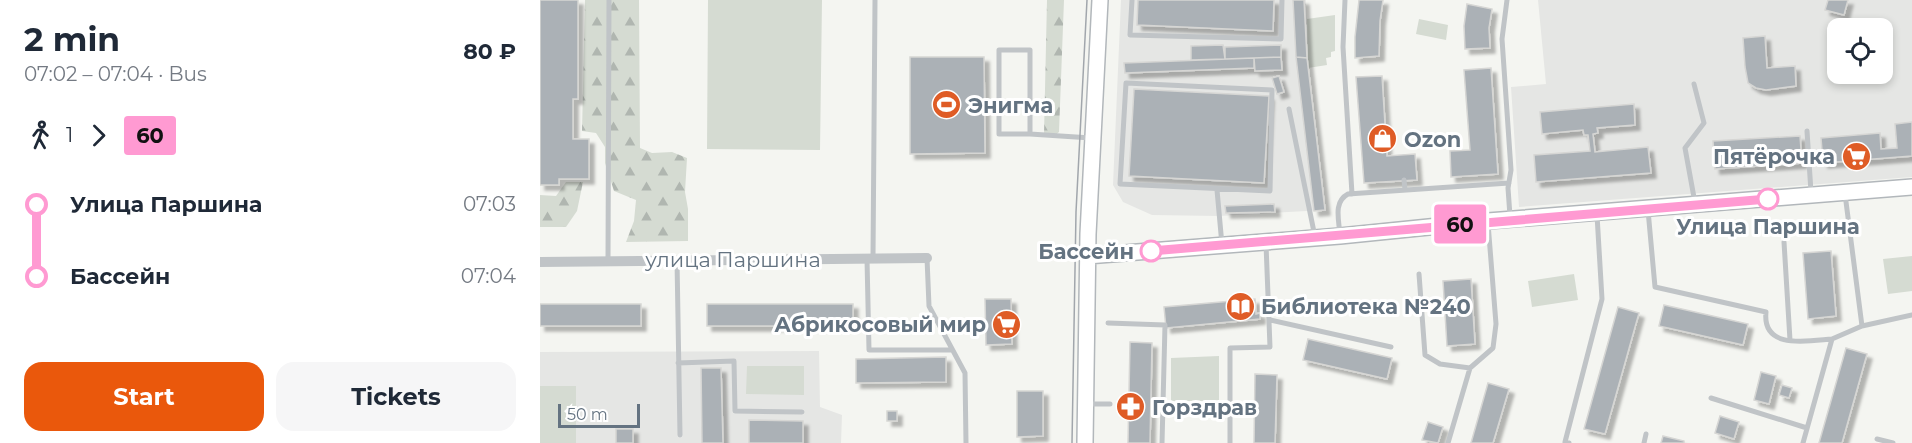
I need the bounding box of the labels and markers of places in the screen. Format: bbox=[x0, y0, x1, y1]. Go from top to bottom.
sports icon: Энигма bbox=[931, 89, 963, 121]
place label: Энигма bbox=[968, 93, 1053, 118]
shop icon: Ozon bbox=[1367, 123, 1399, 155]
place label: Ozon bbox=[1404, 127, 1461, 152]
supermarket icon: Пятёрочка bbox=[1840, 140, 1872, 172]
place label: Пятёрочка bbox=[1713, 144, 1835, 169]
marker: Улица Паршина bbox=[1757, 188, 1779, 210]
place label: Улица Паршина bbox=[1676, 214, 1860, 239]
place label: Бассейн bbox=[1038, 239, 1134, 264]
marker: Бассейн bbox=[1140, 240, 1162, 262]
library icon: Библиотека №240 bbox=[1224, 290, 1256, 322]
place label: Библиотека №240 bbox=[1261, 294, 1471, 319]
supermarket icon: Абрикосовый мир bbox=[991, 308, 1023, 340]
place label: Абрикосовый мир bbox=[774, 312, 986, 337]
pharmacy icon: Горздрав bbox=[1115, 391, 1147, 423]
place label: Горздрав bbox=[1152, 395, 1257, 420]

